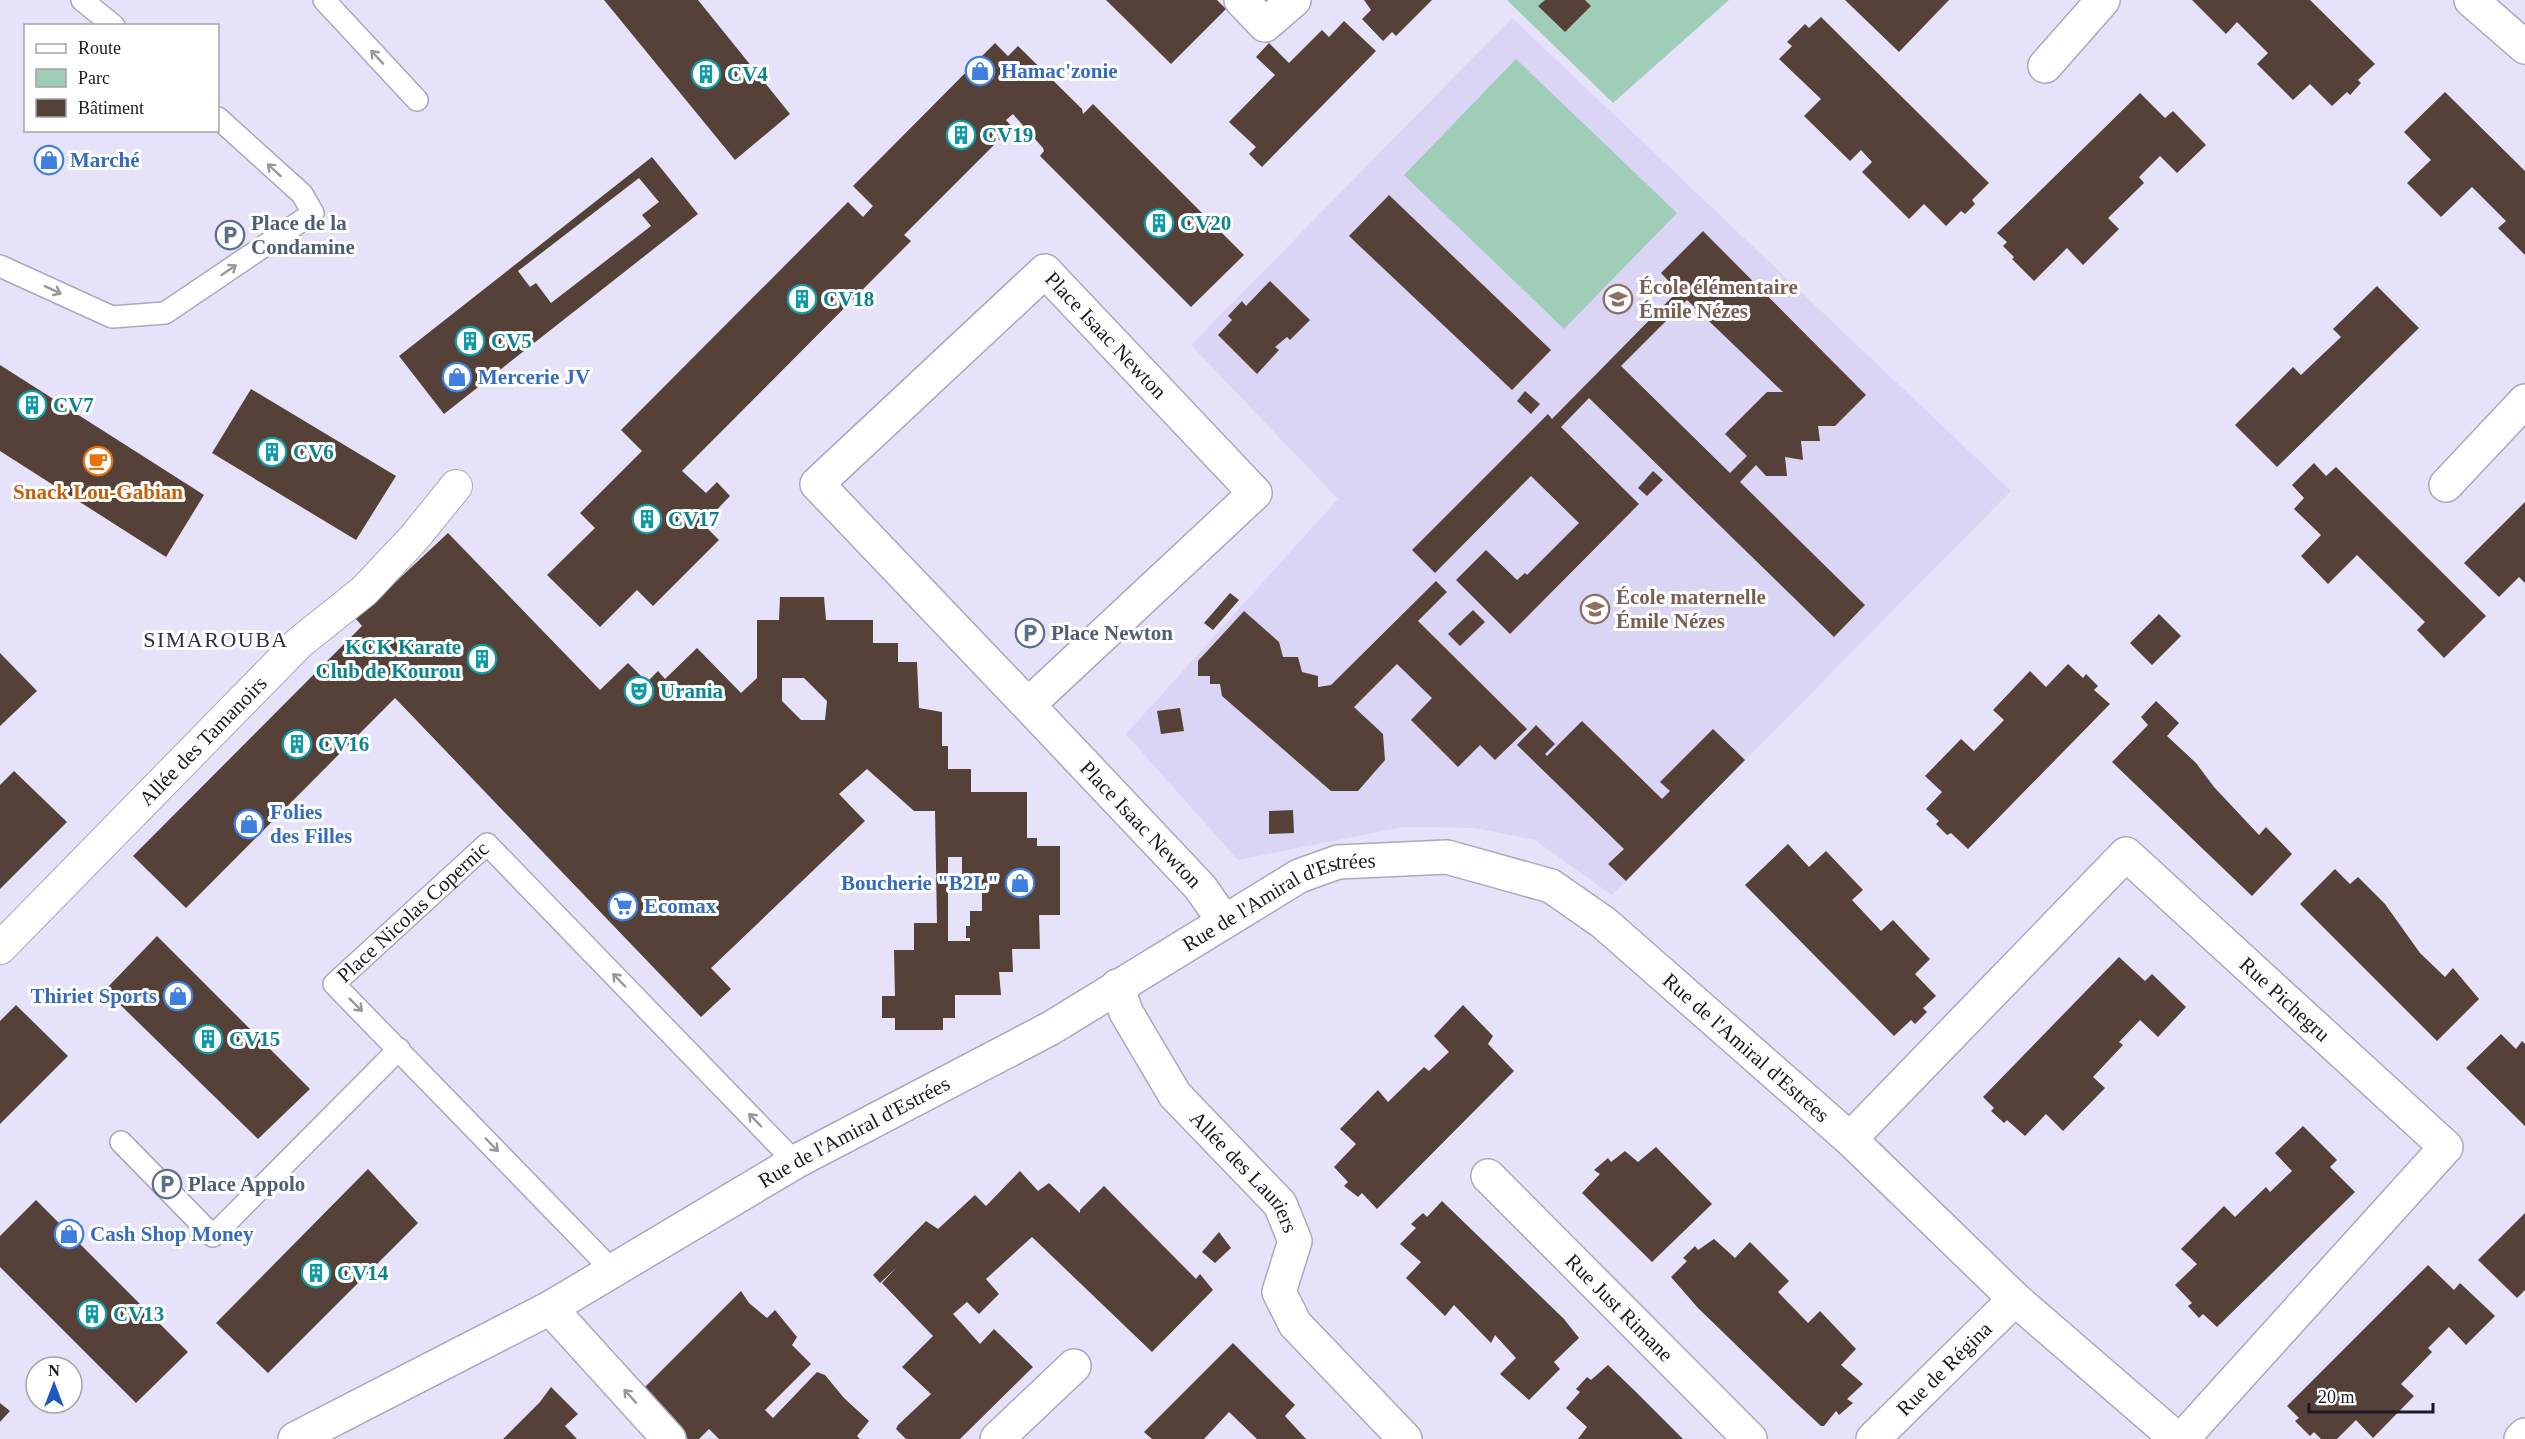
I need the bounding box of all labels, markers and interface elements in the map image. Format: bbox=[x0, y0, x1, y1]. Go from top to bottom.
legend bbox=[24, 24, 219, 132]
text: Route bbox=[78, 38, 121, 58]
one-way arrow bbox=[370, 50, 384, 65]
shop icon: Hamac'zonie bbox=[964, 55, 996, 87]
building icon: CV4 bbox=[690, 58, 722, 90]
place label: Hamac'zonie bbox=[1001, 59, 1118, 83]
place label: CV4 bbox=[727, 62, 768, 86]
text: Parc bbox=[78, 68, 110, 88]
text: Bâtiment bbox=[78, 98, 144, 118]
building icon: CV19 bbox=[945, 119, 977, 151]
place label: CV19 bbox=[982, 123, 1033, 147]
shop icon: Marché bbox=[33, 144, 65, 176]
place label: Marché bbox=[70, 148, 140, 172]
one-way arrow bbox=[267, 163, 282, 177]
building icon: CV20 bbox=[1143, 207, 1175, 239]
place label: Place de la Condamine bbox=[251, 211, 355, 259]
place label: CV20 bbox=[1180, 211, 1231, 235]
parking icon: Place de la Condamine bbox=[214, 219, 246, 251]
one-way arrow bbox=[220, 264, 236, 276]
street label: Place Isaac Newton bbox=[1040, 267, 1172, 404]
place label: École élémentaire Émile Nézes bbox=[1639, 275, 1798, 323]
building icon: CV18 bbox=[786, 283, 818, 315]
school or university icon: École élémentaire Émile Nézes bbox=[1602, 283, 1634, 315]
one-way arrow bbox=[44, 285, 62, 297]
place label: CV18 bbox=[823, 287, 874, 311]
building icon: CV5 bbox=[454, 325, 486, 357]
place label: CV5 bbox=[491, 329, 532, 353]
shop icon: Mercerie JV bbox=[441, 361, 473, 393]
place label: Mercerie JV bbox=[478, 365, 590, 389]
building icon: CV7 bbox=[16, 389, 48, 421]
place label: CV7 bbox=[53, 393, 94, 417]
building icon: CV6 bbox=[256, 436, 288, 468]
place label: CV6 bbox=[293, 440, 334, 464]
cafe icon: Snack Lou-Gabian bbox=[82, 445, 114, 477]
place label: Snack Lou-Gabian bbox=[13, 480, 183, 504]
building icon: CV17 bbox=[631, 503, 663, 535]
place label: CV17 bbox=[668, 507, 719, 531]
place label: École maternelle Émile Nézes bbox=[1616, 585, 1766, 633]
school or university icon: École maternelle Émile Nézes bbox=[1579, 593, 1611, 625]
parking icon: Place Newton bbox=[1014, 617, 1046, 649]
place label: Place Newton bbox=[1051, 621, 1173, 645]
district label: SIMAROUBA bbox=[143, 627, 289, 652]
place label: KCK Karate Club de Kourou bbox=[316, 635, 461, 683]
building icon: KCK Karate Club de Kourou bbox=[466, 643, 498, 675]
street label: Allée des Tamanoirs bbox=[134, 671, 272, 811]
theatre icon: Urania bbox=[623, 675, 655, 707]
place label: Urania bbox=[660, 679, 724, 703]
building icon: CV16 bbox=[281, 728, 313, 760]
place label: CV16 bbox=[318, 732, 369, 756]
street label: Place Isaac Newton bbox=[1075, 756, 1207, 893]
place label: Folies des Filles bbox=[270, 800, 352, 848]
shop icon: Folies des Filles bbox=[233, 808, 265, 840]
street label: Place Nicolas Copernic bbox=[332, 837, 494, 987]
street label: Rue de l'Amiral d'Estrées bbox=[1178, 848, 1376, 957]
shop icon: Boucherie "B2L" bbox=[1004, 867, 1036, 899]
place label: Boucherie "B2L" bbox=[841, 871, 999, 895]
supermarket icon: Ecomax bbox=[607, 890, 639, 922]
place label: Ecomax bbox=[644, 894, 717, 918]
street label: Rue Pichegru bbox=[2235, 952, 2335, 1047]
street label: Rue de l'Amiral d'Estrées bbox=[1658, 968, 1834, 1127]
one-way arrow bbox=[611, 972, 626, 987]
shop icon: Thiriet Sports bbox=[162, 980, 194, 1012]
place label: Thiriet Sports bbox=[30, 984, 157, 1008]
one-way arrow bbox=[348, 998, 363, 1013]
building icon: CV15 bbox=[192, 1023, 224, 1055]
place label: CV15 bbox=[229, 1027, 280, 1051]
street label: Rue de l'Amiral d'Estrées bbox=[754, 1071, 954, 1193]
street label: Allée des Lauriers bbox=[1185, 1106, 1302, 1236]
one-way arrow bbox=[747, 1112, 762, 1127]
one-way arrow bbox=[485, 1137, 499, 1152]
parking icon: Place Appolo bbox=[151, 1168, 183, 1200]
place label: Place Appolo bbox=[188, 1172, 305, 1196]
shop icon: Cash Shop Money bbox=[53, 1218, 85, 1250]
place label: Cash Shop Money bbox=[90, 1222, 254, 1246]
street label: Rue Just Rimane bbox=[1561, 1249, 1678, 1367]
building icon: CV14 bbox=[300, 1257, 332, 1289]
place label: CV14 bbox=[337, 1261, 389, 1285]
building icon: CV13 bbox=[76, 1298, 108, 1330]
place label: CV13 bbox=[113, 1302, 164, 1326]
street label: Rue de Régina bbox=[1892, 1316, 1997, 1421]
north arrow bbox=[24, 1355, 84, 1415]
text: N bbox=[48, 1362, 60, 1379]
scale bar bbox=[2309, 1376, 2434, 1414]
text: 20 m bbox=[2318, 1387, 2355, 1407]
one-way arrow bbox=[623, 1388, 637, 1403]

